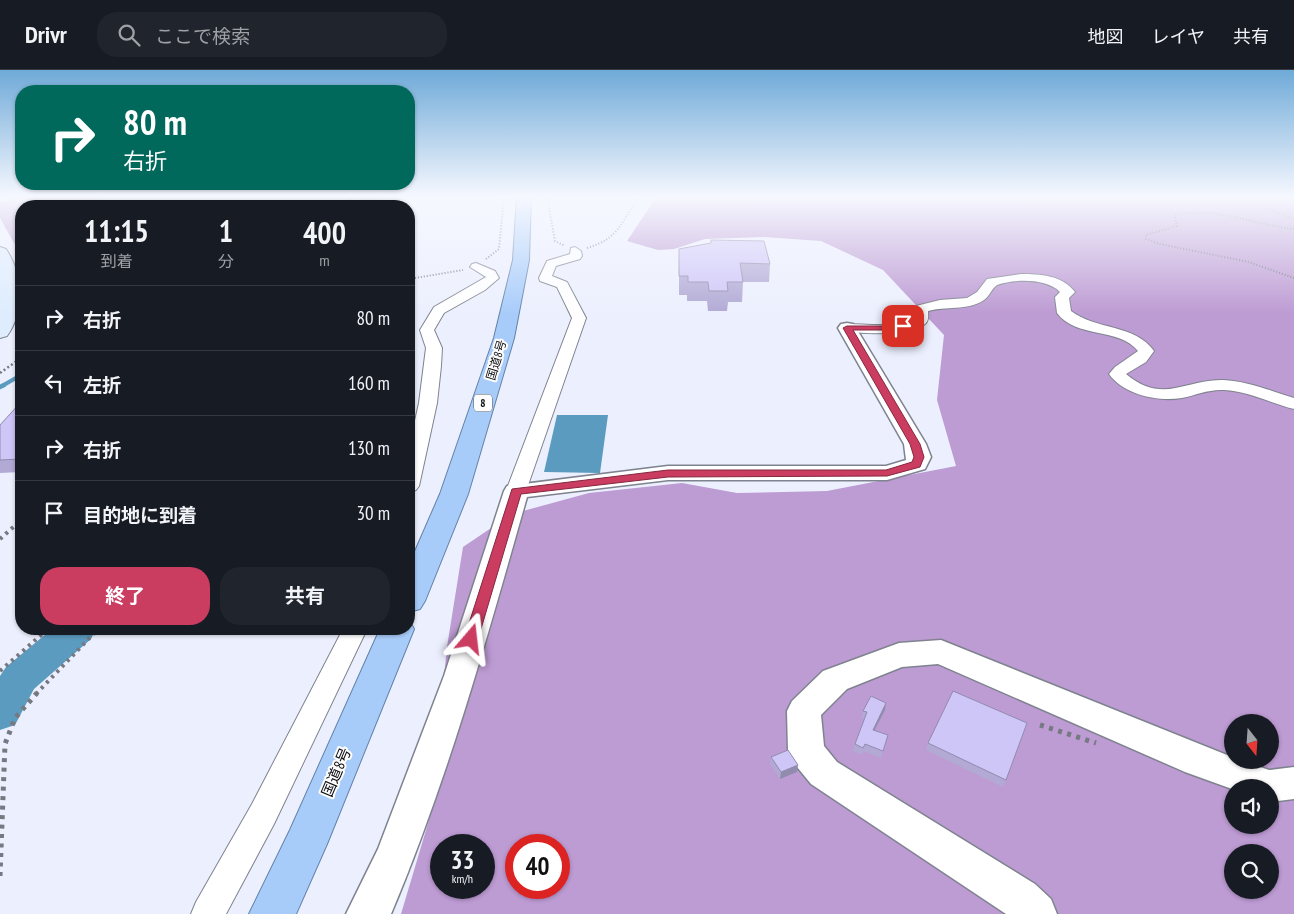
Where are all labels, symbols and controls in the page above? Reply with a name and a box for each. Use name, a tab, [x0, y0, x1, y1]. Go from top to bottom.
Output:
search box	[97, 12, 447, 57]
text: Drivr	[25, 19, 67, 50]
icon: search	[115, 21, 143, 49]
text: ここで検索	[155, 24, 250, 48]
text: 地図	[1088, 25, 1124, 48]
text: レイヤ	[1152, 25, 1205, 48]
text: 共有	[1233, 25, 1269, 48]
text: 80 m	[123, 99, 187, 145]
icon: right	[40, 105, 105, 170]
text: 右折	[123, 147, 167, 175]
text: 11:15	[84, 211, 149, 250]
text: 1	[219, 211, 233, 250]
text: 400	[303, 213, 346, 252]
text: m	[319, 250, 330, 270]
text: 到着	[100, 251, 132, 271]
text: 分	[218, 251, 234, 271]
icon: right	[40, 304, 68, 332]
pin	[882, 305, 924, 347]
text: 80 m	[357, 306, 390, 330]
text: 右折	[83, 308, 121, 332]
icon: arrive	[889, 312, 917, 340]
street label: 国道8号	[483, 338, 509, 382]
icon: left	[40, 369, 68, 397]
text: 160 m	[348, 371, 390, 395]
text: 左折	[83, 373, 121, 397]
road number: 8	[474, 394, 492, 412]
icon: right	[40, 434, 68, 462]
text: 130 m	[348, 436, 390, 460]
text: 右折	[83, 438, 121, 462]
icon: arrive	[40, 499, 68, 527]
text: 30 m	[357, 501, 390, 525]
text: 目的地に到着	[83, 503, 197, 527]
button: 終了	[40, 567, 210, 625]
button: 共有	[220, 567, 390, 625]
position arrow	[444, 612, 496, 664]
north arrow	[1224, 714, 1279, 769]
map controls	[1224, 714, 1279, 899]
street label: 国道8号	[317, 744, 355, 800]
button: sound	[1224, 779, 1279, 834]
speed limit sign: 40	[505, 834, 570, 899]
text: 33	[451, 844, 474, 876]
button: search	[1224, 844, 1279, 899]
text: km/h	[452, 871, 473, 886]

